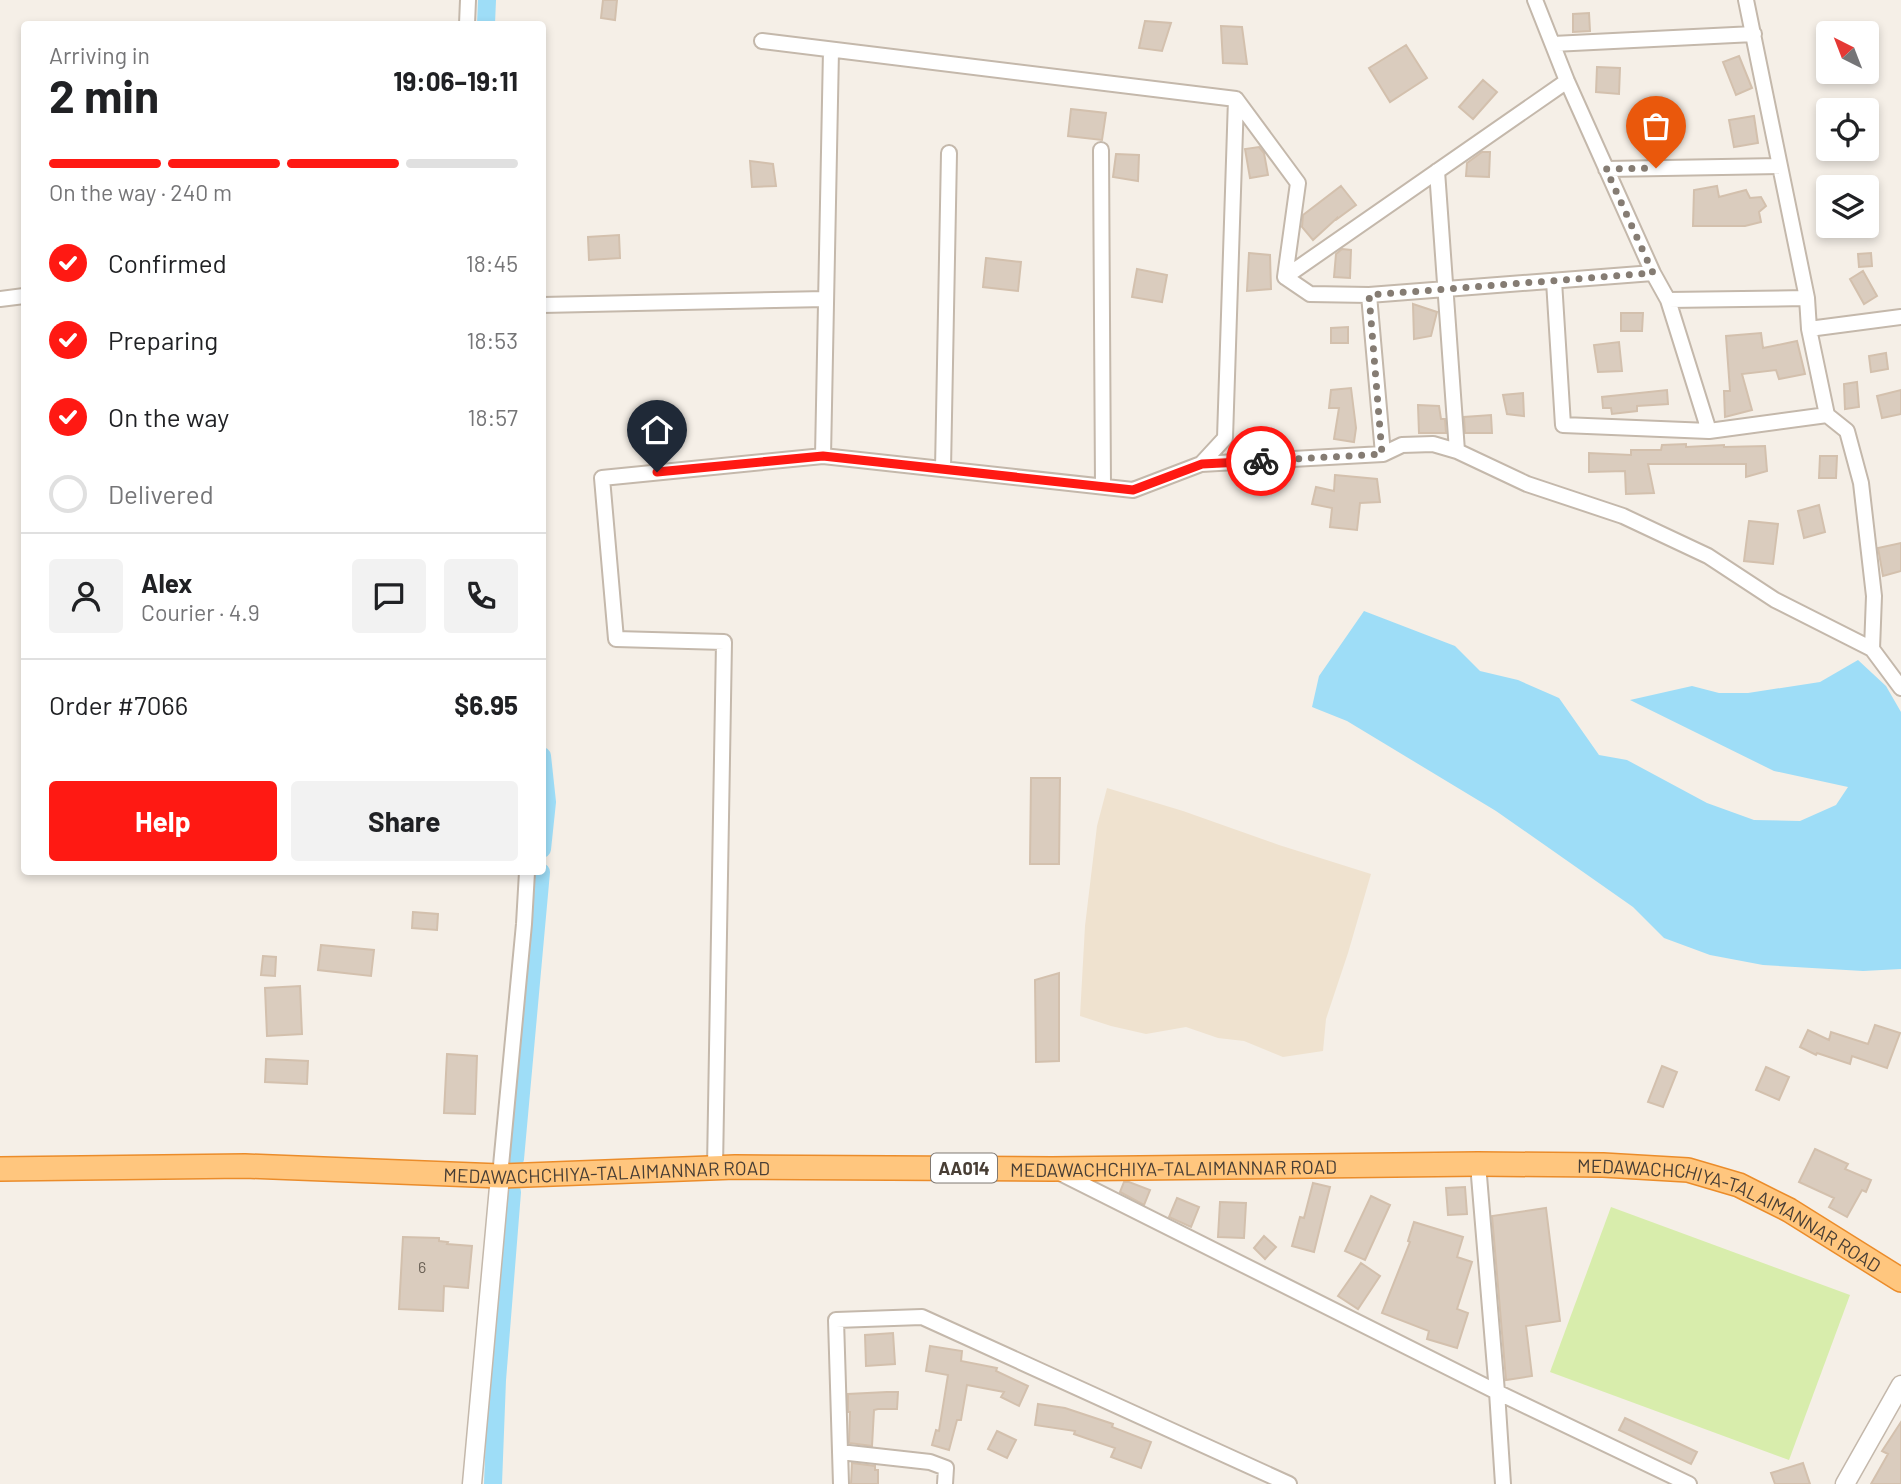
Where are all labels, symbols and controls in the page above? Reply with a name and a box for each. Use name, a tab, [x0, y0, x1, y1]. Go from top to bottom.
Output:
north arrow	[1816, 21, 1880, 84]
map controls	[1816, 21, 1879, 238]
text: Arriving in	[49, 41, 150, 69]
text: 19:06–19:11	[393, 65, 518, 96]
text: 2 min	[49, 67, 159, 122]
pin	[1626, 96, 1686, 168]
button: locate	[1816, 98, 1879, 161]
icon: bag	[1637, 107, 1675, 145]
button: layers	[1816, 175, 1879, 238]
text: On the way · 240 m	[49, 178, 232, 206]
icon: check	[49, 244, 87, 282]
text: Confirmed	[108, 247, 227, 278]
text: 18:45	[466, 249, 518, 277]
icon: check	[49, 321, 87, 359]
text: Preparing	[108, 324, 218, 355]
text: 18:53	[467, 326, 518, 354]
icon: check	[49, 398, 87, 436]
pin	[627, 400, 687, 472]
text: On the way	[108, 401, 229, 432]
text: 18:57	[467, 403, 518, 431]
icon: home	[638, 411, 676, 449]
courier	[1226, 426, 1296, 496]
icon: bike	[1242, 442, 1280, 480]
text: Delivered	[108, 478, 214, 509]
button: person	[49, 559, 123, 633]
button: chat	[352, 559, 426, 633]
button: phone	[444, 559, 518, 633]
text: Alex	[141, 567, 192, 598]
text: Courier · 4.9	[141, 598, 260, 626]
text: Order #7066	[49, 689, 188, 720]
text: $6.95	[454, 689, 518, 720]
button: Help	[49, 781, 277, 861]
button: Share	[291, 781, 518, 861]
street label: MEDAWACHCHIYA-TALAIMANNAR ROAD	[1577, 1153, 1886, 1276]
road number: AA014	[931, 1154, 997, 1182]
street label: MEDAWACHCHIYA-TALAIMANNAR ROAD	[1010, 1154, 1337, 1181]
street label: MEDAWACHCHIYA-TALAIMANNAR ROAD	[443, 1155, 770, 1188]
house number: 6	[418, 1257, 426, 1276]

